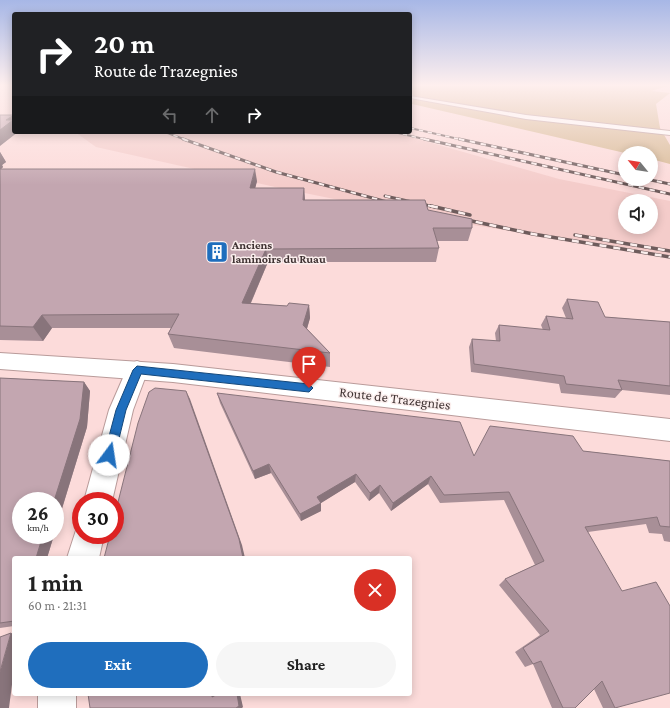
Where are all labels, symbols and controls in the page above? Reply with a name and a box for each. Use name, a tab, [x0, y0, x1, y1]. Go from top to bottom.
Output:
icon: right	[28, 28, 80, 80]
text: 20 m	[94, 28, 154, 59]
text: Route de Trazegnies	[94, 61, 238, 81]
icon: left	[159, 104, 181, 126]
icon: ahead	[201, 104, 223, 126]
icon: right	[243, 104, 265, 126]
north arrow	[618, 146, 658, 186]
map controls	[618, 146, 658, 234]
button: sound	[618, 194, 658, 234]
place label: Anciens laminoirs du Ruau	[231, 238, 326, 266]
building icon: Anciens laminoirs du Ruau	[204, 239, 230, 265]
pin	[292, 347, 326, 388]
icon: arrive	[298, 353, 320, 375]
street label: Route de Trazegnies	[338, 383, 452, 413]
position arrow	[88, 434, 130, 476]
speed limit sign: 30	[72, 492, 124, 544]
text: 26	[27, 502, 49, 524]
text: km/h	[27, 522, 49, 533]
text: 1 min	[28, 569, 83, 596]
button: close	[354, 569, 396, 611]
text: 60 m · 21:31	[28, 598, 87, 613]
button: Exit	[28, 642, 208, 688]
button: Share	[216, 642, 396, 688]

